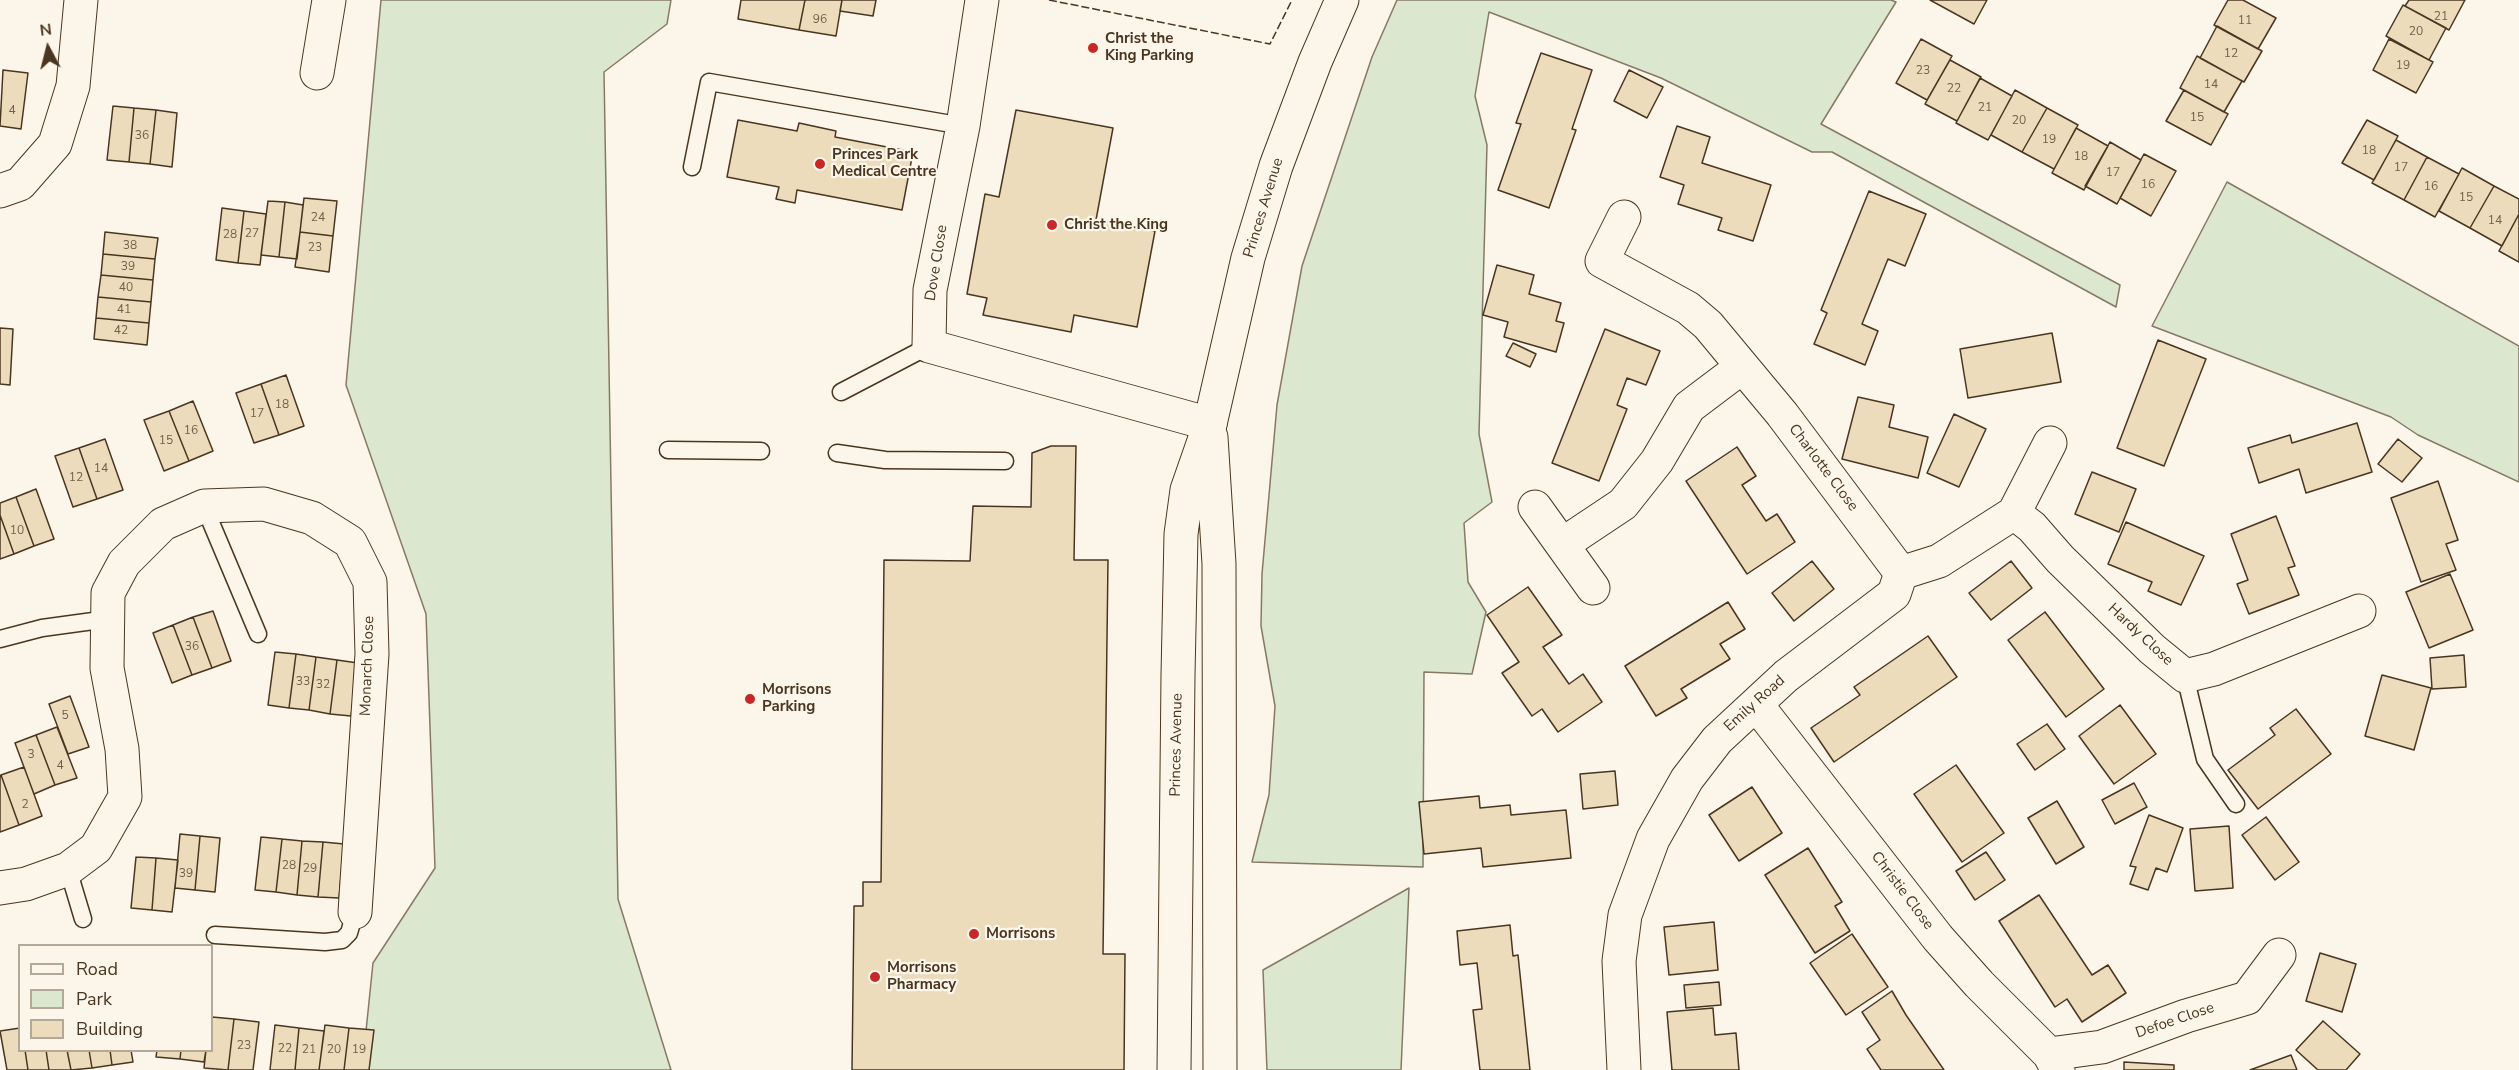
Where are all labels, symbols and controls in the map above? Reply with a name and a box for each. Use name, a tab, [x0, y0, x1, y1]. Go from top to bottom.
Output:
house number: 21	[2434, 10, 2448, 24]
house number: 96	[813, 13, 827, 27]
house number: 11	[2238, 14, 2252, 28]
north arrow	[18, 18, 78, 78]
text: N	[39, 18, 53, 42]
house number: 20	[2409, 25, 2423, 39]
place label: Christ the King Parking	[1105, 30, 1194, 65]
marker: Christ the King Parking	[1086, 41, 1100, 55]
house number: 12	[2224, 47, 2238, 61]
house number: 19	[2396, 59, 2410, 73]
house number: 23	[1916, 64, 1930, 78]
house number: 14	[2204, 78, 2218, 92]
house number: 22	[1947, 82, 1961, 96]
house number: 21	[1978, 101, 1992, 115]
house number: 4	[8, 104, 16, 118]
house number: 15	[2190, 111, 2204, 125]
house number: 20	[2012, 114, 2026, 128]
house number: 36	[135, 129, 149, 143]
house number: 19	[2042, 133, 2056, 147]
house number: 18	[2362, 144, 2376, 158]
place label: Princes Park Medical Centre	[832, 146, 936, 181]
house number: 18	[2074, 150, 2088, 164]
street label: Princes Avenue	[1240, 156, 1288, 260]
marker: Princes Park Medical Centre	[813, 157, 827, 171]
house number: 17	[2394, 161, 2408, 175]
house number: 17	[2106, 166, 2120, 180]
house number: 16	[2141, 178, 2155, 192]
house number: 16	[2424, 180, 2438, 194]
house number: 15	[2459, 191, 2473, 205]
house number: 24	[311, 211, 325, 225]
house number: 14	[2488, 214, 2502, 228]
place label: Christ the King	[1064, 216, 1168, 234]
marker: Christ the King	[1045, 218, 1059, 232]
street label: Dove Close	[922, 224, 952, 302]
house number: 27	[245, 227, 259, 241]
house number: 28	[223, 228, 237, 242]
house number: 38	[123, 239, 137, 253]
house number: 23	[308, 241, 322, 255]
house number: 39	[121, 260, 135, 274]
house number: 40	[119, 281, 133, 295]
house number: 41	[117, 303, 131, 317]
house number: 42	[114, 324, 128, 338]
house number: 18	[275, 398, 289, 412]
house number: 17	[250, 407, 264, 421]
street label: Charlotte Close	[1784, 421, 1862, 515]
house number: 16	[184, 424, 198, 438]
house number: 15	[159, 434, 173, 448]
house number: 14	[94, 462, 108, 476]
house number: 12	[69, 471, 83, 485]
house number: 10	[10, 524, 24, 538]
street label: Hardy Close	[2104, 600, 2176, 670]
street label: Monarch Close	[357, 616, 379, 716]
house number: 36	[185, 640, 199, 654]
street label: Emily Road	[1721, 672, 1789, 736]
house number: 33	[296, 675, 310, 689]
house number: 32	[316, 678, 330, 692]
place label: Morrisons Parking	[762, 681, 831, 716]
marker: Morrisons Parking	[743, 692, 757, 706]
street label: Princes Avenue	[1167, 693, 1187, 797]
house number: 5	[61, 709, 69, 723]
house number: 3	[27, 748, 35, 762]
house number: 4	[56, 759, 64, 773]
house number: 2	[21, 798, 29, 812]
street label: Christie Close	[1867, 848, 1937, 934]
house number: 28	[282, 859, 296, 873]
house number: 29	[303, 862, 317, 876]
house number: 39	[179, 867, 193, 881]
place label: Morrisons	[986, 925, 1055, 943]
marker: Morrisons	[967, 927, 981, 941]
legend	[18, 944, 213, 1052]
text: Road	[76, 957, 118, 981]
place label: Morrisons Pharmacy	[887, 959, 956, 994]
marker: Morrisons Pharmacy	[868, 970, 882, 984]
text: Park	[76, 987, 112, 1011]
street label: Defoe Close	[2133, 999, 2217, 1043]
text: Building	[76, 1017, 143, 1041]
house number: 23	[237, 1039, 251, 1053]
house number: 22	[278, 1042, 292, 1056]
house number: 21	[302, 1043, 316, 1057]
house number: 20	[327, 1043, 341, 1057]
house number: 19	[352, 1043, 366, 1057]

